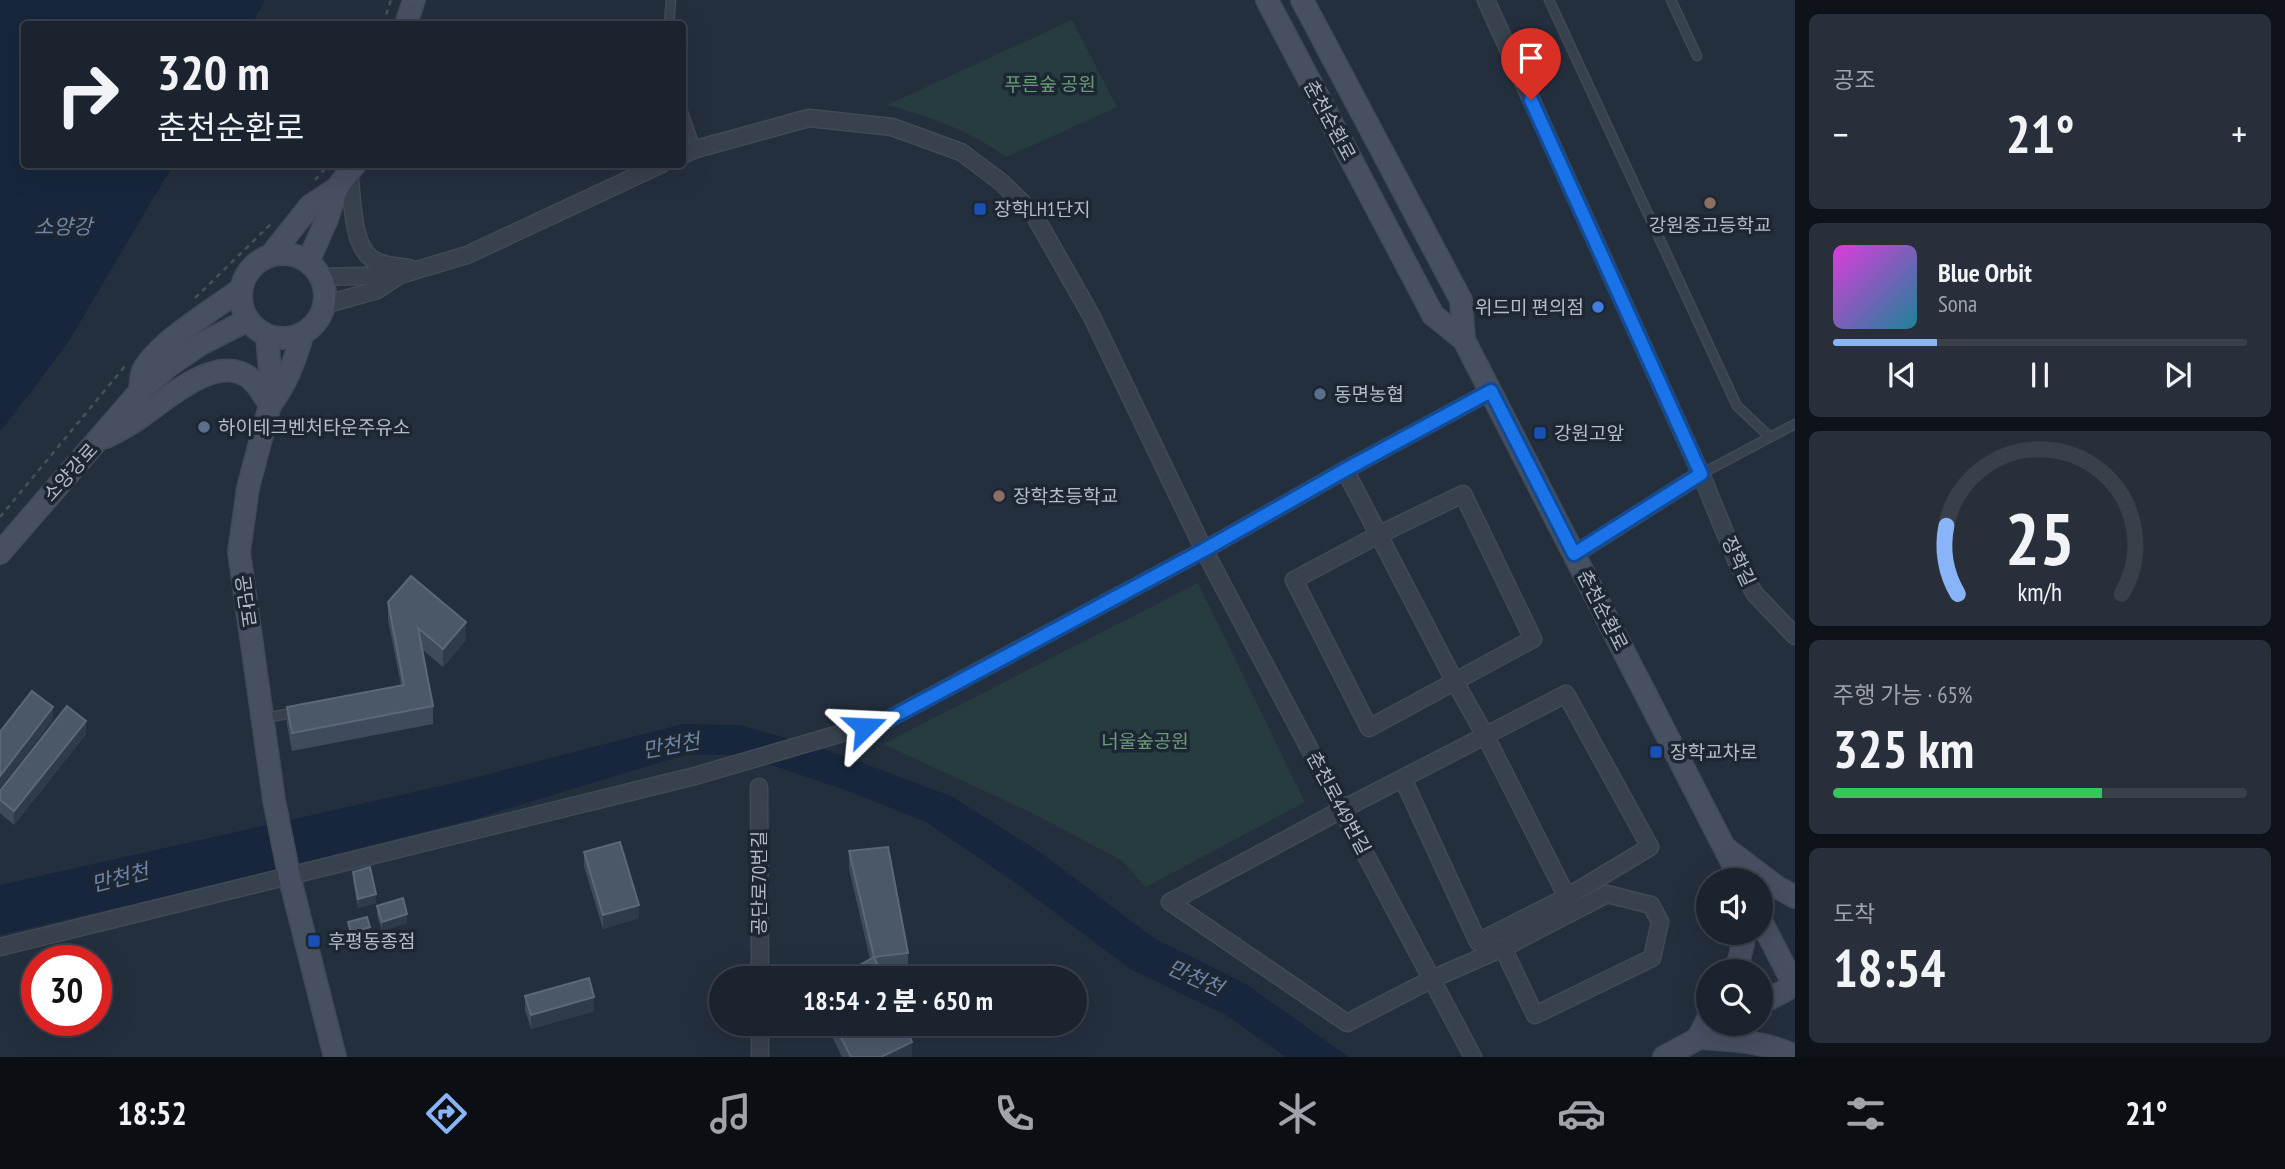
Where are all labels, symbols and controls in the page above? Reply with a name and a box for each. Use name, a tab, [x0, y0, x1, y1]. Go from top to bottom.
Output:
pin	[1501, 28, 1561, 100]
icon: arrive	[1512, 39, 1550, 77]
text: 320 m	[157, 40, 270, 104]
icon: right	[42, 49, 133, 140]
text: 공조	[1833, 65, 1875, 94]
park label: 푸른숲 공원	[1004, 72, 1096, 96]
street label: 춘천순환로	[1299, 76, 1361, 164]
text: 21°	[2006, 100, 2074, 167]
text: 춘천순환로	[157, 106, 304, 148]
text: −	[1833, 109, 1849, 158]
text: +	[2231, 109, 2247, 158]
marker: 강원중고등학교	[1702, 195, 1718, 211]
place label: 장학LH1단지	[994, 197, 1091, 221]
marker: 장학LH1단지	[972, 201, 988, 217]
water label: 소양강	[34, 213, 95, 240]
place label: 강원중고등학교	[1649, 213, 1771, 237]
text: Blue Orbit	[1938, 256, 2032, 289]
text: Sona	[1938, 289, 1977, 318]
place label: 위드미 편의점	[1475, 295, 1584, 319]
marker: 위드미 편의점	[1590, 299, 1606, 315]
icon: previous	[1883, 356, 1921, 394]
icon: pause	[2021, 356, 2059, 394]
icon: next	[2159, 356, 2197, 394]
place label: 동면농협	[1334, 382, 1404, 406]
marker: 동면농협	[1312, 386, 1328, 402]
place label: 하이테크벤처타운주유소	[218, 415, 410, 439]
marker: 하이테크벤처타운주유소	[196, 419, 212, 435]
place label: 강원고앞	[1554, 421, 1624, 445]
marker: 강원고앞	[1532, 425, 1548, 441]
street label: 소양강로	[38, 438, 102, 506]
place label: 장학초등학교	[1013, 484, 1118, 508]
marker: 장학초등학교	[991, 488, 1007, 504]
text: 25	[2005, 491, 2075, 585]
street label: 장학길	[1717, 532, 1761, 590]
street label: 춘천순환로	[1572, 566, 1634, 654]
street label: 공단로	[230, 573, 262, 629]
text: km/h	[2018, 576, 2062, 608]
text: 주행 가능 · 65%	[1833, 680, 1973, 709]
position arrow	[828, 690, 902, 764]
text: 325 km	[1833, 715, 1974, 782]
water label: 만천천	[640, 727, 704, 764]
park label: 너울숲공원	[1101, 729, 1189, 753]
place label: 장학교차로	[1670, 740, 1757, 764]
marker: 장학교차로	[1648, 744, 1664, 760]
street label: 춘천로449번길	[1302, 747, 1376, 859]
street label: 공단로70번길	[747, 831, 771, 935]
water label: 만천천	[88, 857, 154, 898]
map controls	[1696, 868, 1773, 1036]
button: sound	[1696, 868, 1773, 945]
text: 도착	[1833, 899, 1875, 928]
place label: 후평동종점	[328, 929, 415, 953]
marker: 후평동종점	[306, 933, 322, 949]
text: 18:54	[1833, 934, 1945, 1001]
speed limit sign: 30	[21, 945, 112, 1036]
water label: 만천천	[1163, 953, 1230, 1003]
button: search	[1696, 959, 1773, 1036]
text: 18:54 · 2 분 · 650 m	[803, 984, 993, 1017]
icon: directions	[422, 1089, 471, 1138]
icon: music	[706, 1089, 755, 1138]
icon: phone	[990, 1089, 1039, 1138]
icon: climate	[1273, 1089, 1322, 1138]
icon: car	[1557, 1089, 1606, 1138]
icon: filters	[1841, 1089, 1890, 1138]
text: 18:52	[117, 1092, 187, 1134]
text: 21°	[2125, 1092, 2168, 1134]

